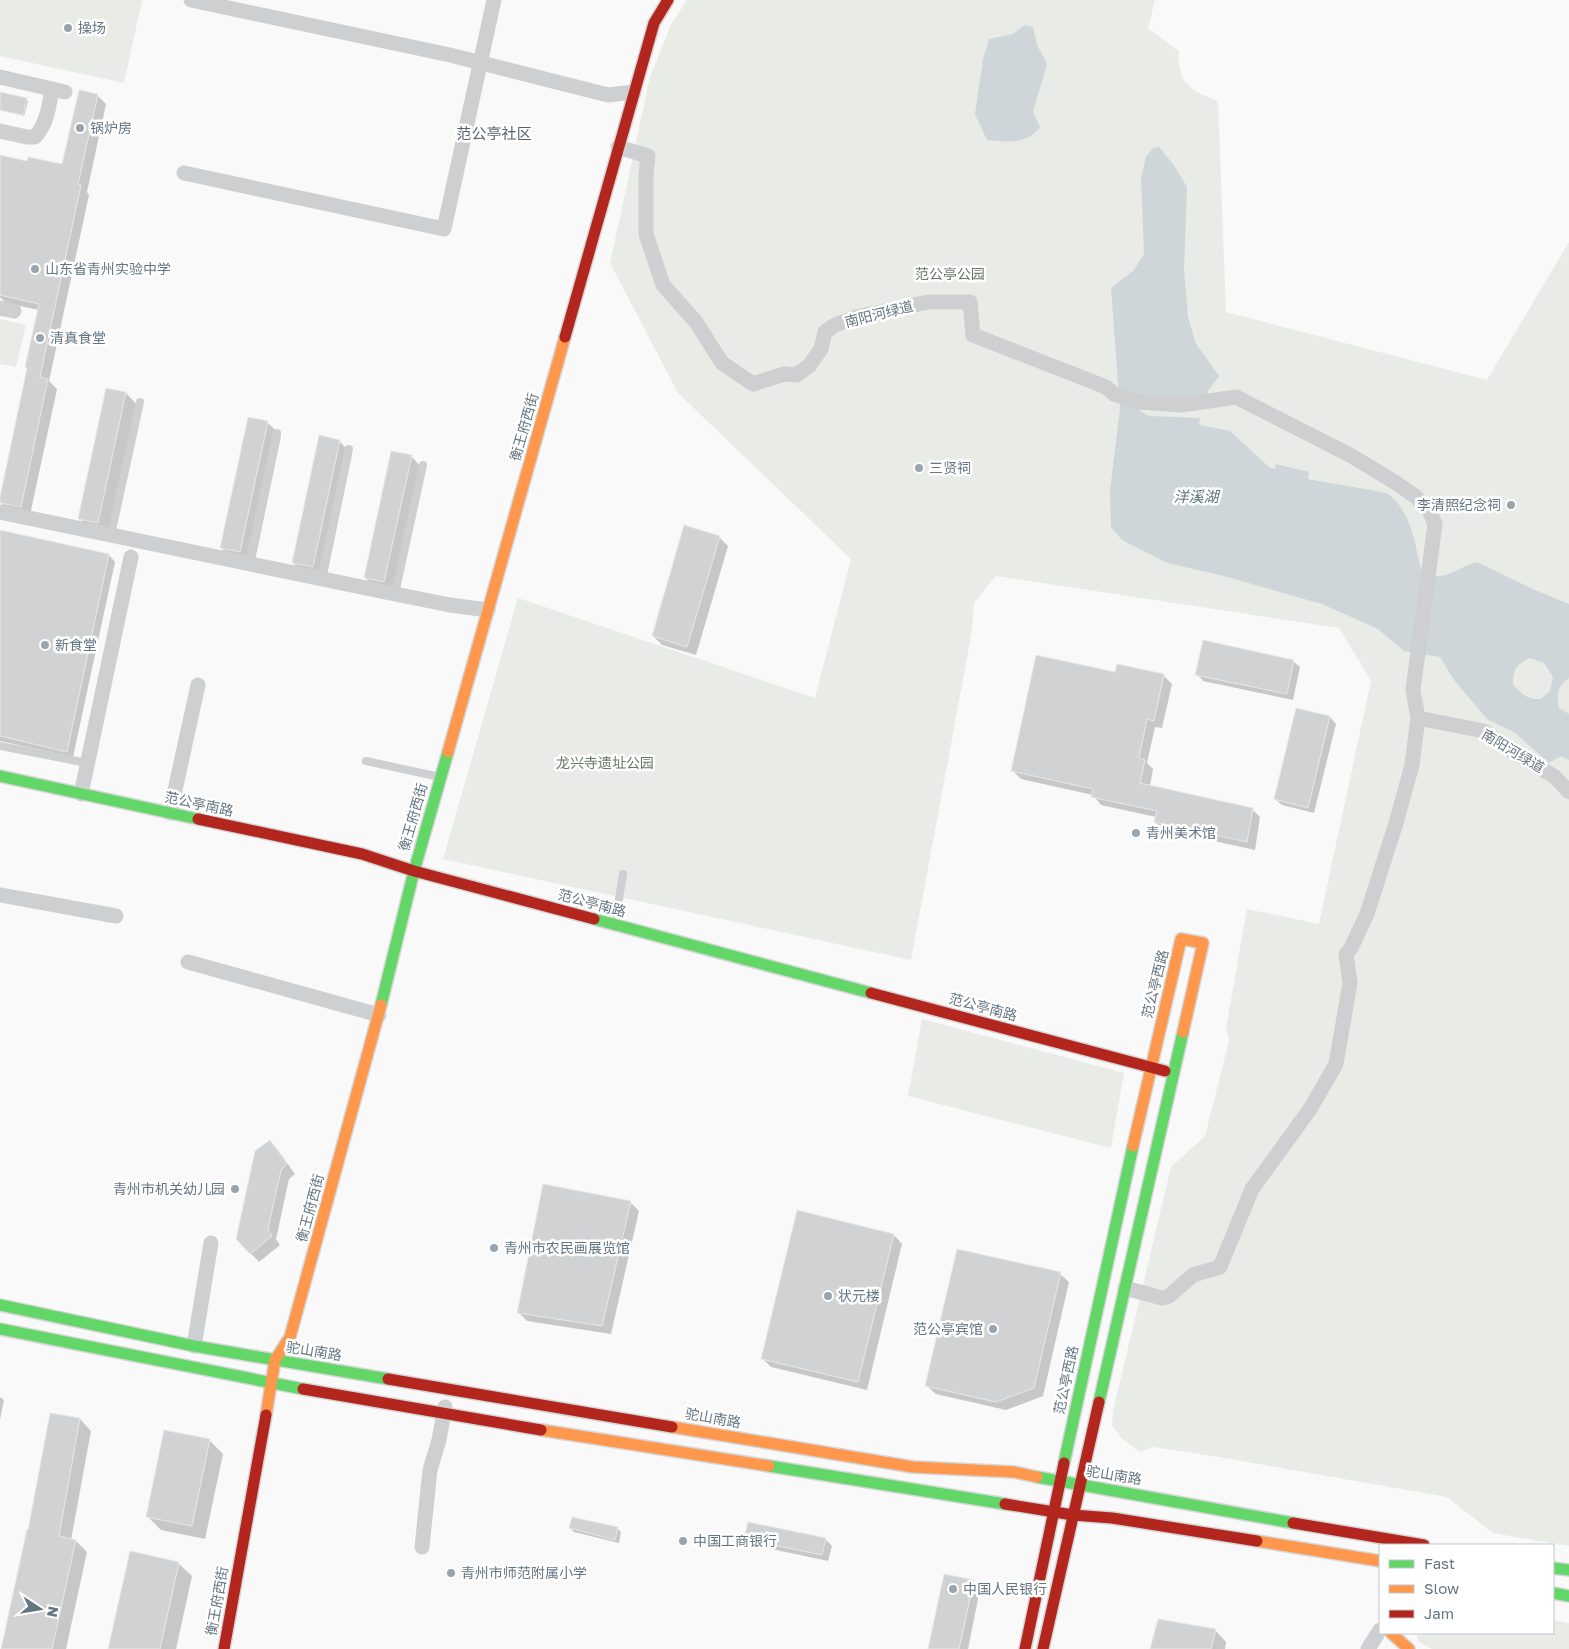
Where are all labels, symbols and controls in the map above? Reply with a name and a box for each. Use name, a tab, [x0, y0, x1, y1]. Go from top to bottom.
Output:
place label: 操场	[78, 19, 106, 36]
marker: 操场	[62, 22, 74, 34]
place label: 锅炉房	[90, 119, 132, 136]
marker: 锅炉房	[74, 122, 86, 134]
district label: 范公亭社区	[456, 124, 532, 142]
place label: 山东省青州实验中学	[45, 260, 171, 277]
marker: 山东省青州实验中学	[29, 263, 41, 275]
park label: 范公亭公园	[915, 265, 985, 282]
street label: 南阳河绿道	[843, 297, 915, 330]
place label: 清真食堂	[50, 329, 106, 346]
marker: 清真食堂	[34, 332, 46, 344]
street label: 衡王府西街	[506, 391, 541, 463]
place label: 三贤祠	[929, 459, 971, 476]
marker: 三贤祠	[913, 462, 925, 474]
water label: 洋溪湖	[1173, 487, 1220, 505]
place label: 李清照纪念祠	[1417, 496, 1501, 513]
marker: 李清照纪念祠	[1505, 499, 1517, 511]
place label: 新食堂	[55, 636, 97, 653]
marker: 新食堂	[39, 639, 51, 651]
street label: 南阳河绿道	[1479, 725, 1548, 776]
park label: 龙兴寺遗址公园	[556, 754, 654, 771]
street label: 衡王府西街	[395, 781, 430, 853]
street label: 范公亭南路	[163, 788, 235, 819]
place label: 青州美术馆	[1146, 824, 1216, 841]
marker: 青州美术馆	[1130, 827, 1142, 839]
street label: 范公亭南路	[556, 885, 628, 920]
street label: 范公亭西路	[1138, 948, 1171, 1020]
street label: 范公亭南路	[947, 989, 1019, 1024]
street label: 衡王府西街	[292, 1172, 327, 1244]
place label: 青州市机关幼儿园	[113, 1180, 225, 1197]
marker: 青州市机关幼儿园	[229, 1183, 241, 1195]
place label: 青州市农民画展览馆	[504, 1239, 630, 1256]
marker: 青州市农民画展览馆	[488, 1242, 500, 1254]
place label: 状元楼	[838, 1287, 880, 1304]
marker: 状元楼	[822, 1290, 834, 1302]
place label: 范公亭宾馆	[913, 1320, 983, 1337]
marker: 范公亭宾馆	[987, 1323, 999, 1335]
street label: 驼山南路	[285, 1338, 343, 1363]
street label: 范公亭西路	[1050, 1344, 1081, 1416]
street label: 驼山南路	[684, 1404, 742, 1431]
street label: 驼山南路	[1085, 1462, 1143, 1487]
place label: 中国工商银行	[693, 1532, 777, 1549]
marker: 中国工商银行	[677, 1535, 689, 1547]
legend	[1379, 1544, 1554, 1634]
text: Fast	[1424, 1554, 1455, 1572]
place label: 青州市师范附属小学	[461, 1564, 587, 1581]
street label: 衡王府西街	[202, 1565, 231, 1637]
marker: 青州市师范附属小学	[445, 1567, 457, 1579]
text: Slow	[1424, 1579, 1459, 1597]
place label: 中国人民银行	[963, 1580, 1047, 1597]
marker: 中国人民银行	[947, 1583, 959, 1595]
north arrow	[15, 1584, 65, 1634]
text: Jam	[1424, 1604, 1454, 1622]
text: N	[44, 1605, 63, 1619]

